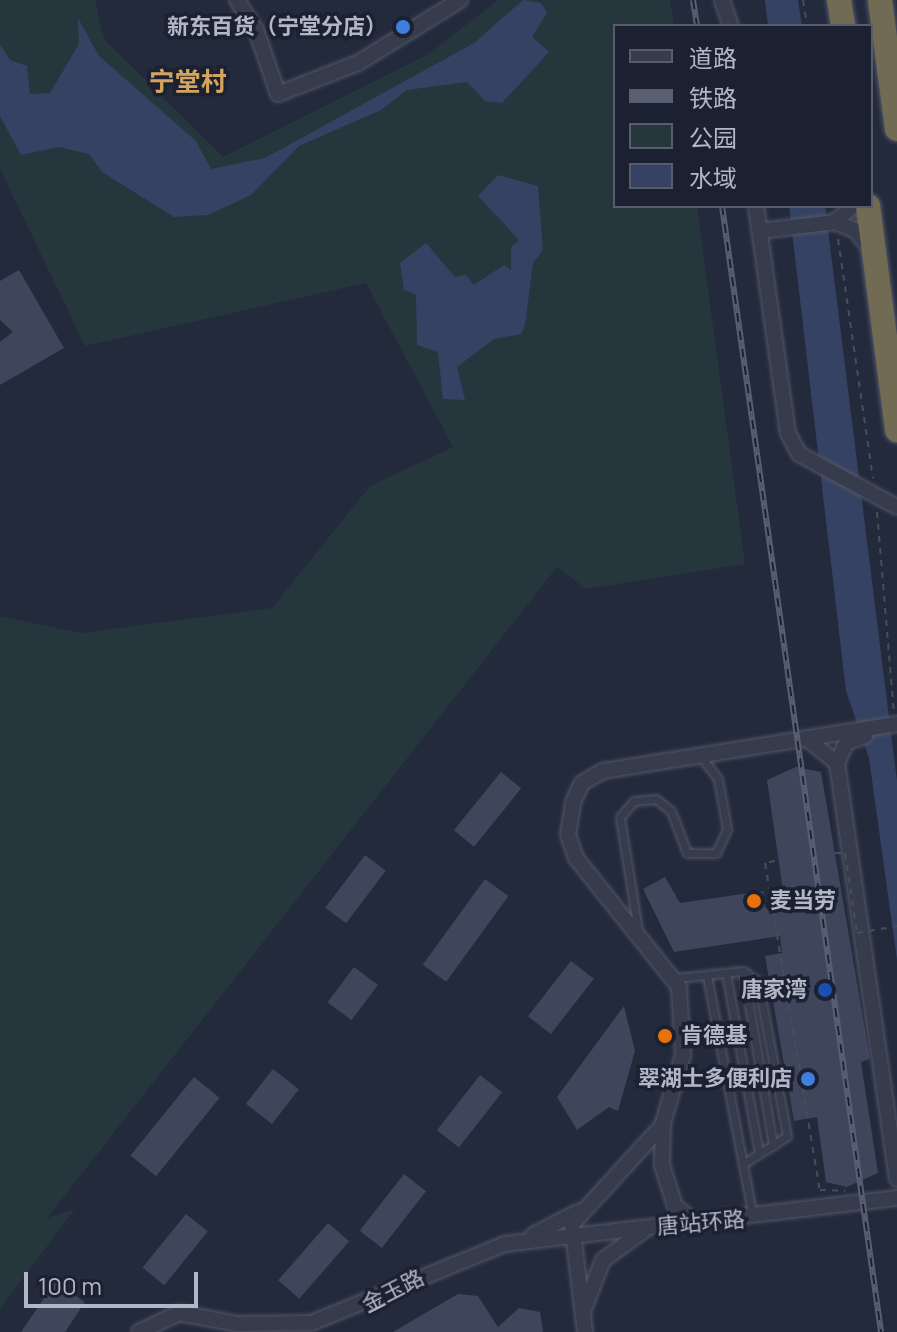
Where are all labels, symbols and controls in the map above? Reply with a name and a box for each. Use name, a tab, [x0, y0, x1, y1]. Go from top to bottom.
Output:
place label: 新东百货（宁堂分店）	[167, 14, 387, 40]
marker: 新东百货（宁堂分店）	[394, 18, 412, 36]
legend	[613, 24, 873, 208]
text: 道路	[689, 41, 737, 74]
district label: 宁堂村	[149, 66, 227, 98]
text: 铁路	[689, 81, 737, 114]
text: 公园	[689, 121, 737, 154]
text: 水域	[689, 161, 737, 194]
place label: 麦当劳	[770, 888, 836, 914]
marker: 麦当劳	[745, 892, 763, 910]
place label: 唐家湾	[741, 977, 807, 1003]
marker: 唐家湾	[814, 979, 836, 1001]
place label: 肯德基	[681, 1023, 747, 1049]
marker: 肯德基	[656, 1027, 674, 1045]
place label: 翠湖士多便利店	[638, 1066, 792, 1092]
marker: 翠湖士多便利店	[799, 1070, 817, 1088]
street label: 唐站环路	[656, 1206, 746, 1240]
scale bar	[28, 1256, 202, 1306]
street label: 金玉路	[358, 1264, 428, 1318]
text: 100 m	[38, 1269, 102, 1302]

